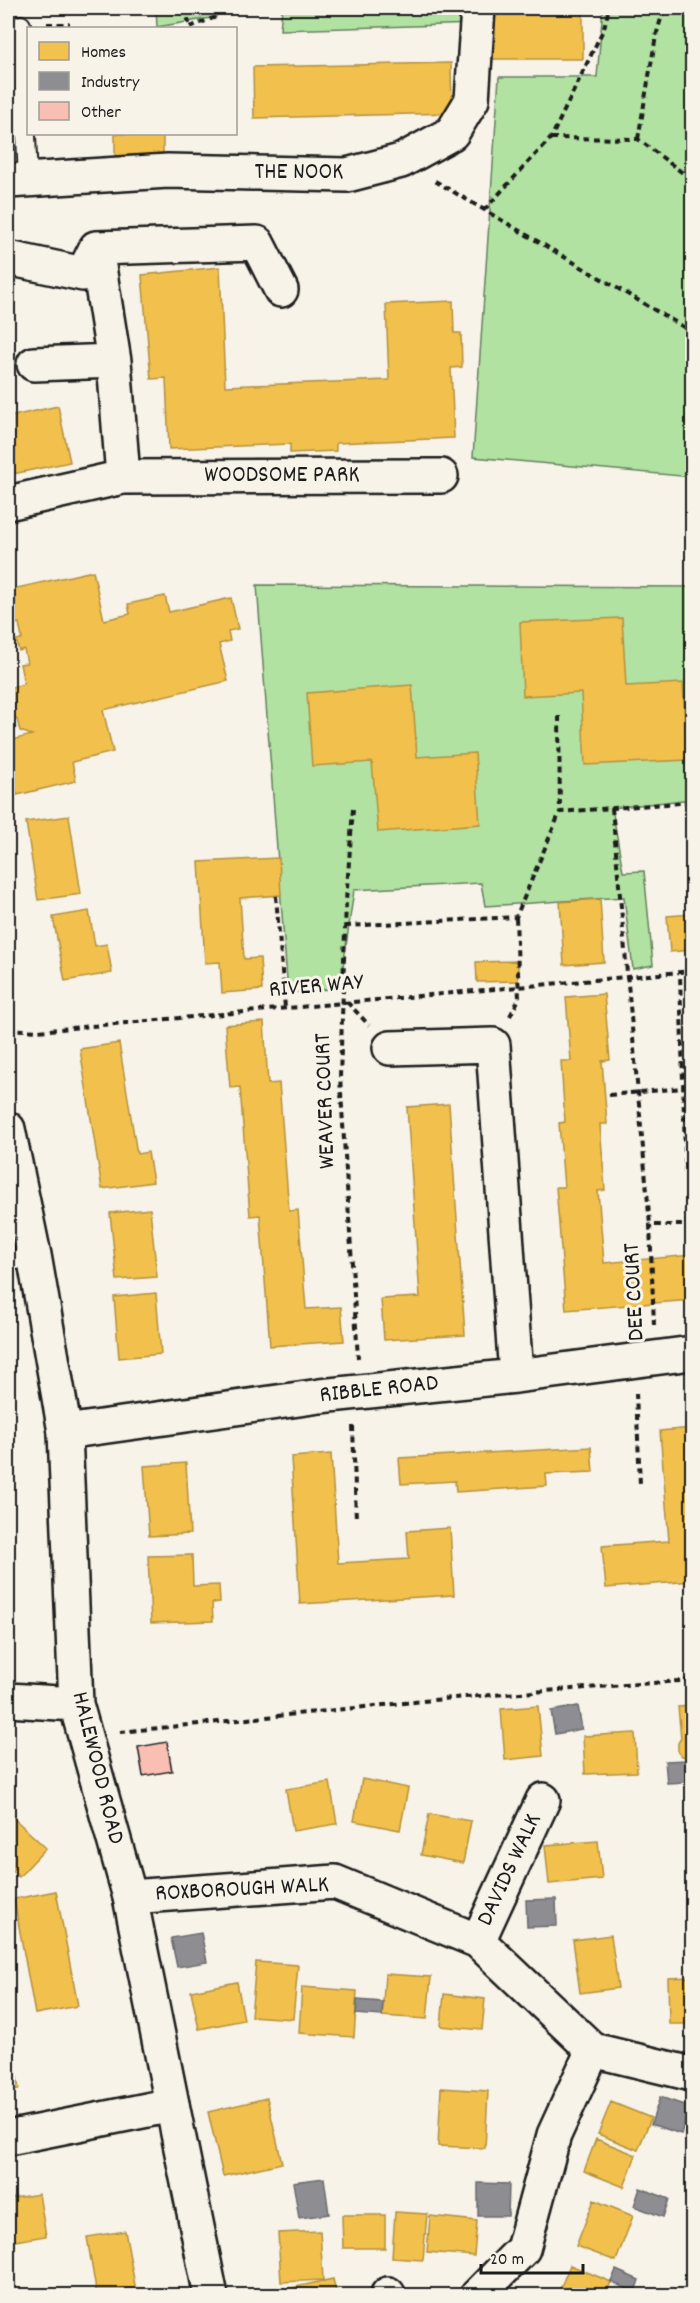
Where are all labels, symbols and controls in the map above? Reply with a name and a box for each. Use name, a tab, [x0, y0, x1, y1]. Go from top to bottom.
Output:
legend	[27, 27, 237, 135]
text: Homes	[81, 41, 126, 66]
text: Industry	[81, 71, 140, 96]
text: Other	[81, 101, 121, 126]
street label: THE NOOK	[255, 156, 343, 190]
street label: WOODSOME PARK	[204, 459, 360, 493]
street label: RIVER WAY	[267, 966, 366, 1008]
street label: WEAVER COURT	[307, 1032, 345, 1169]
street label: DEE COURT	[615, 1242, 655, 1342]
street label: RIBBLE ROAD	[318, 1367, 440, 1413]
street label: HALEWOOD ROAD	[62, 1688, 132, 1848]
street label: DAVIDS WALK	[469, 1808, 551, 1932]
street label: ROXBOROUGH WALK	[154, 1868, 330, 1912]
scale bar	[481, 2237, 583, 2275]
text: 20 m	[490, 2248, 524, 2273]

